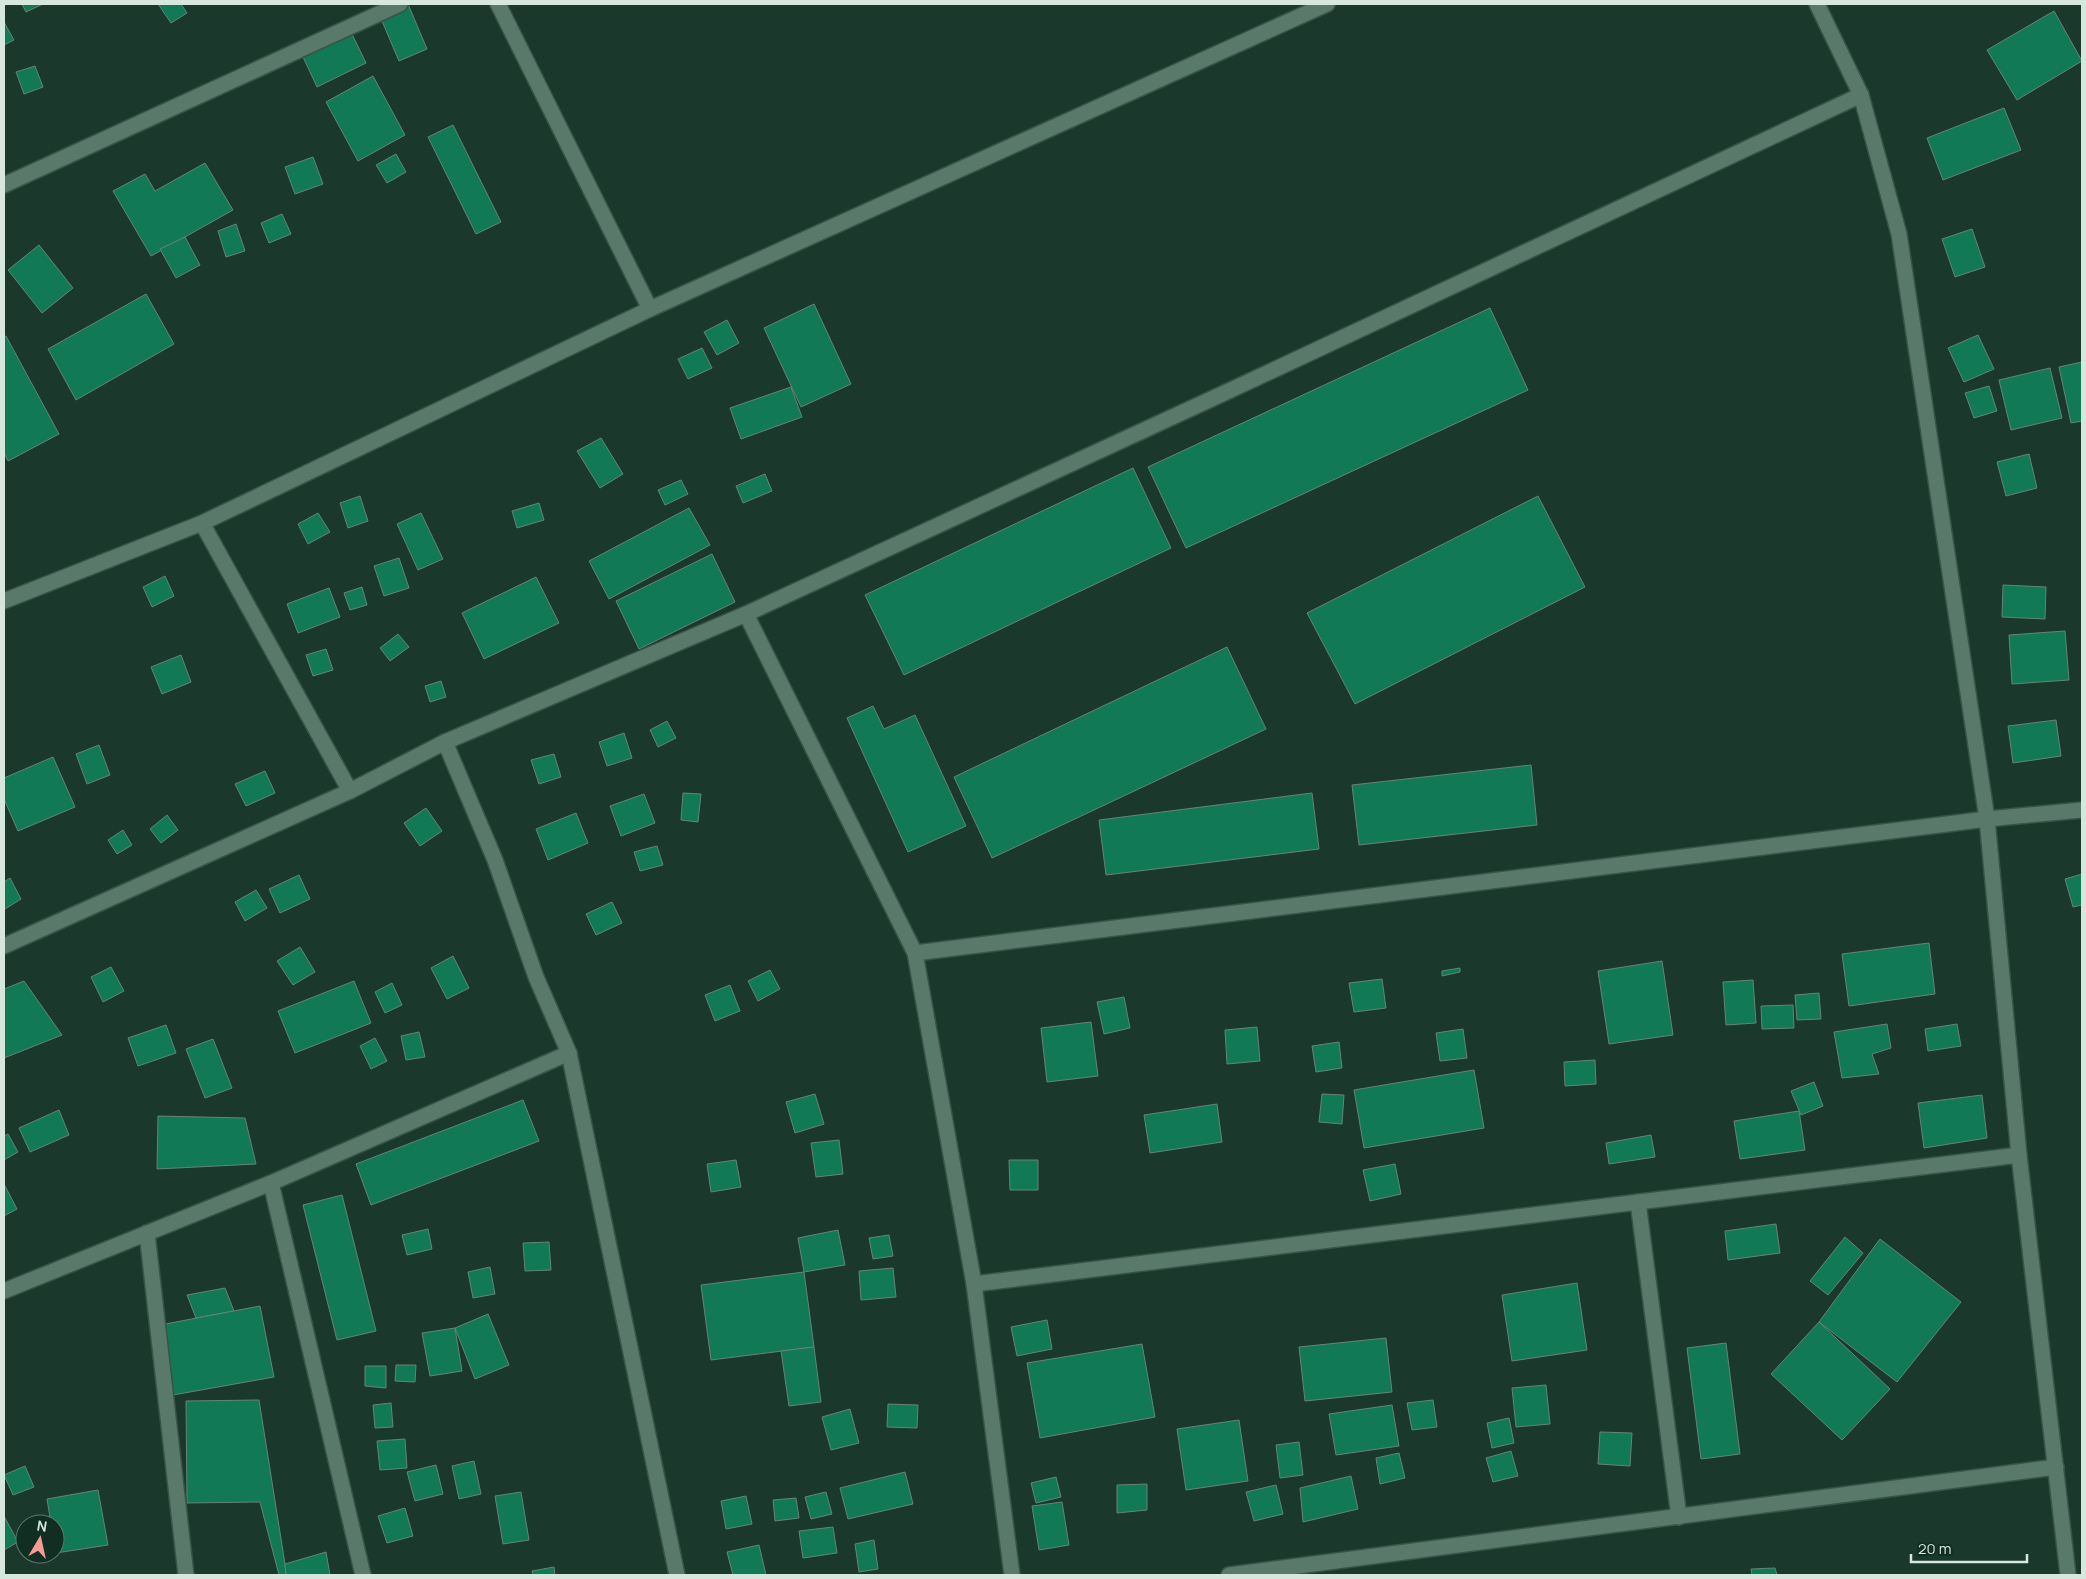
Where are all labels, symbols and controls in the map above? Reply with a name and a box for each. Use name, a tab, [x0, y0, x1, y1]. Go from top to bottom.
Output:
north arrow	[15, 1514, 65, 1564]
text: N	[36, 1515, 49, 1536]
scale bar	[1911, 1532, 2027, 1564]
text: 20 m	[1918, 1538, 1951, 1559]

